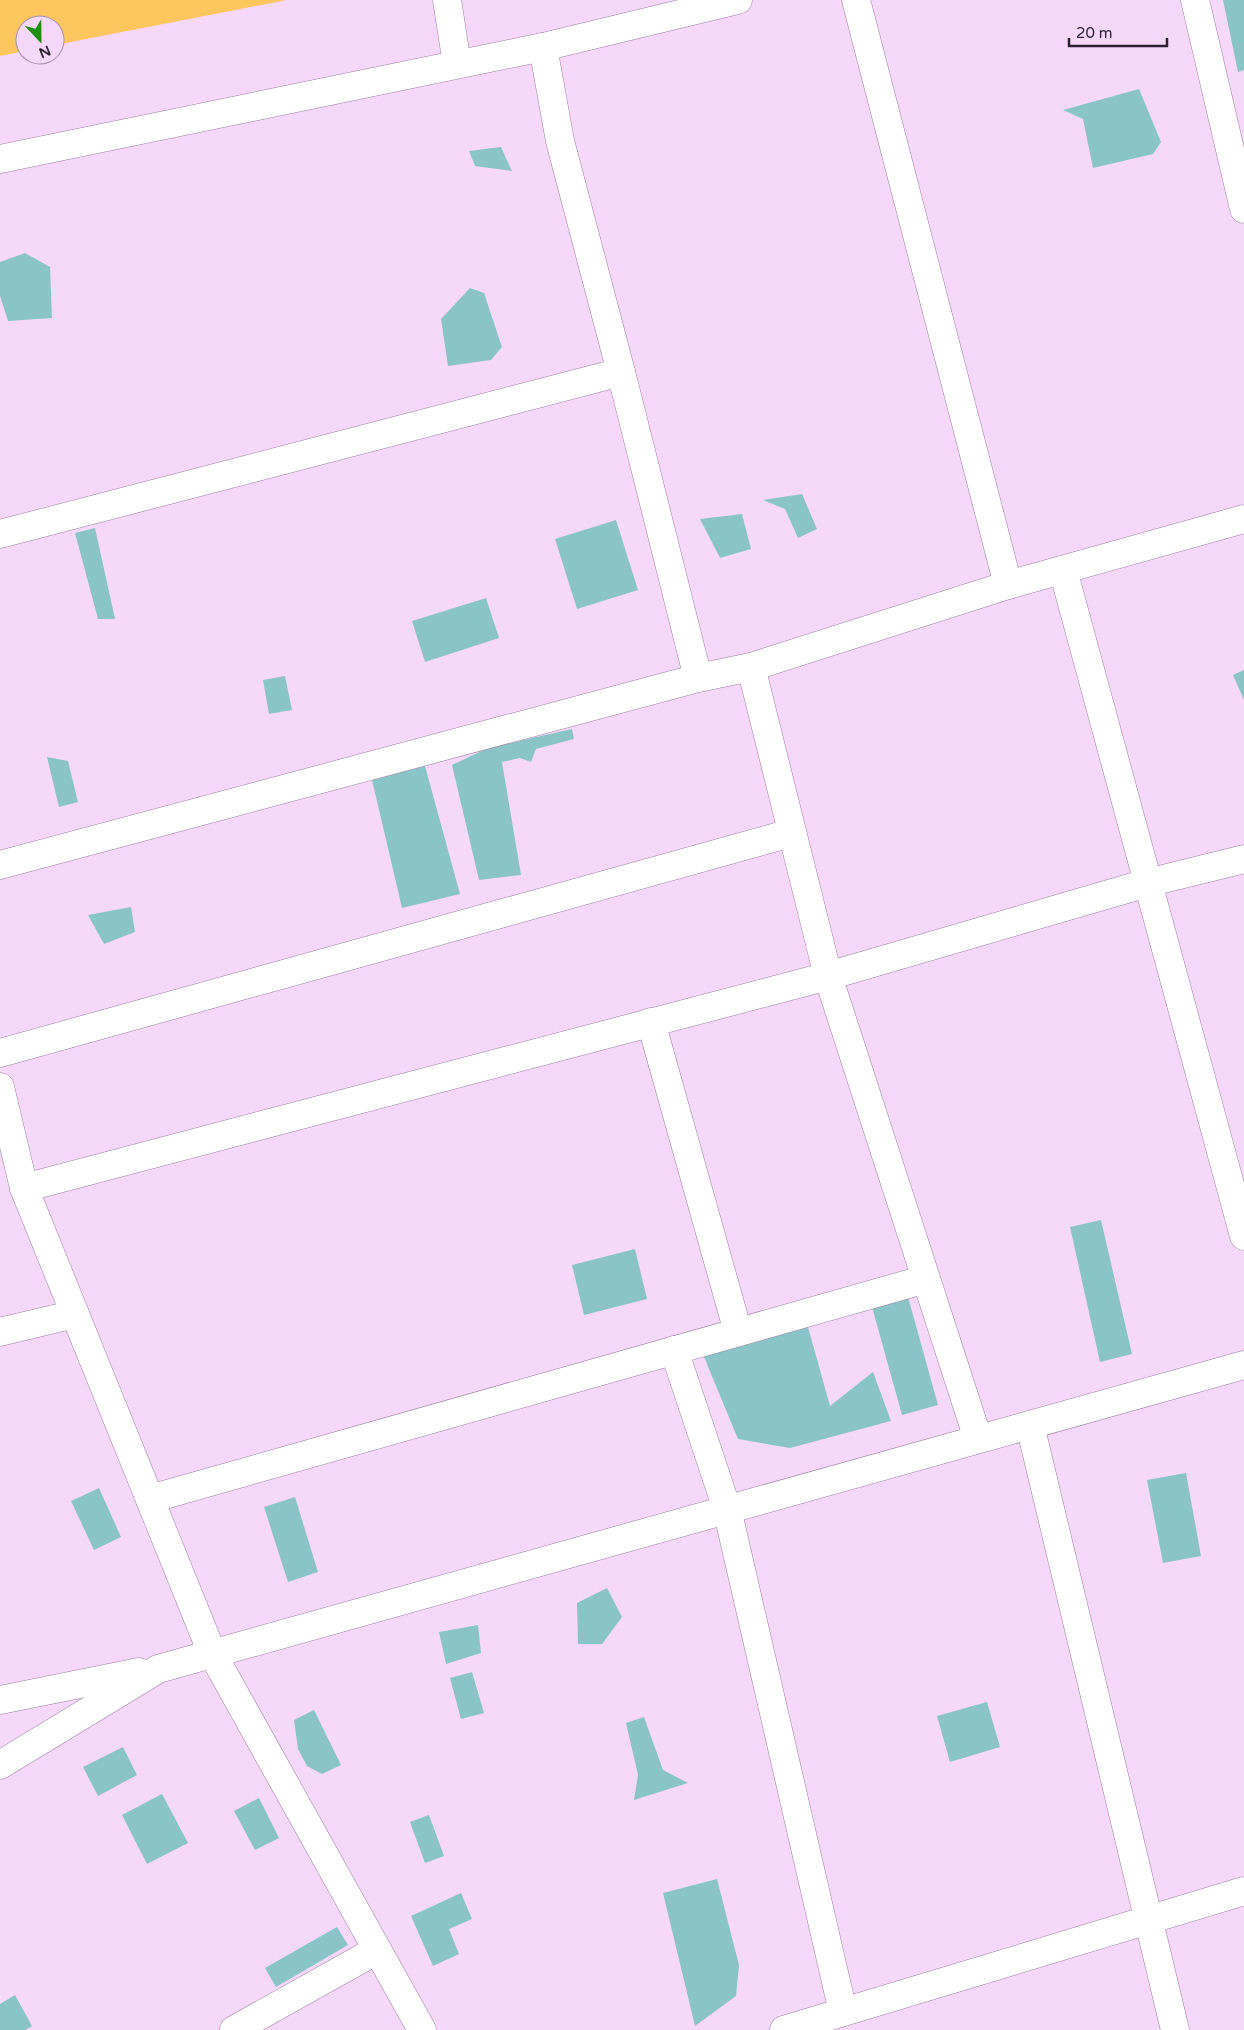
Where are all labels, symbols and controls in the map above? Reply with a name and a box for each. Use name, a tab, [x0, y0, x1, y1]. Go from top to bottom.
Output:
north arrow	[15, 15, 65, 65]
scale bar	[1069, 15, 1166, 47]
text: 20 m	[1076, 24, 1113, 42]
text: N	[36, 42, 53, 62]

